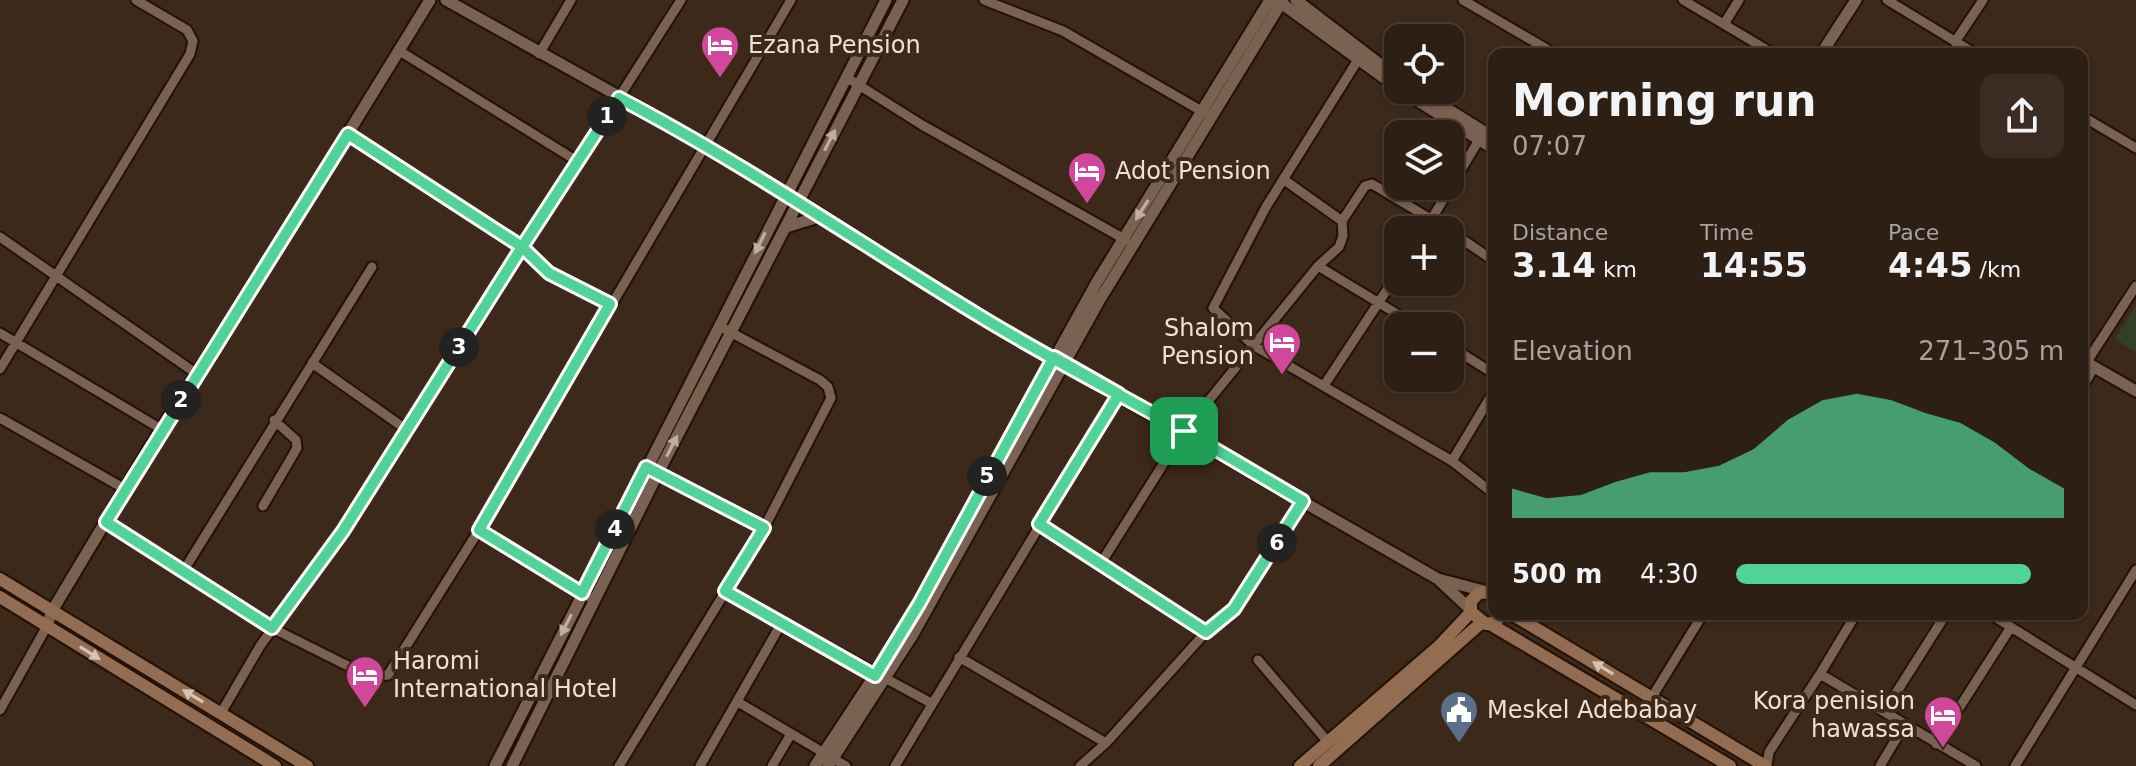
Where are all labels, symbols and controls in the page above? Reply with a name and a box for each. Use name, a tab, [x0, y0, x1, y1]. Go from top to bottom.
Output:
hotel icon: Ezana Pension	[699, 24, 741, 79]
map controls	[1384, 24, 1464, 392]
button: locate	[1384, 24, 1464, 104]
place label: Ezana Pension	[748, 31, 921, 59]
button: share	[1980, 74, 2064, 158]
text: Morning run	[1512, 75, 1817, 126]
pin: 1	[587, 96, 627, 136]
text: 1	[599, 103, 615, 128]
button: layers	[1384, 120, 1464, 200]
one-way arrow	[823, 129, 836, 152]
text: 07:07	[1512, 131, 1587, 161]
hotel icon: Adot Pension	[1066, 150, 1108, 205]
place label: Adot Pension	[1115, 157, 1271, 185]
one-way arrow	[1135, 199, 1149, 221]
button: +	[1384, 216, 1464, 296]
text: Distance	[1512, 220, 1608, 245]
text: Time	[1700, 220, 1754, 245]
text: Pace	[1888, 220, 1939, 245]
one-way arrow	[753, 232, 767, 255]
text: 3.14	[1512, 245, 1596, 285]
text: 14:55	[1700, 245, 1808, 285]
text: 4:45	[1888, 245, 1973, 285]
text: km	[1596, 257, 1637, 282]
text: /km	[1973, 257, 2021, 282]
button: −	[1384, 312, 1464, 392]
place label: Shalom Pension	[1161, 314, 1254, 370]
hotel icon: Shalom Pension	[1261, 321, 1303, 376]
pin: 3	[439, 327, 479, 367]
text: 3	[451, 334, 467, 359]
text: Elevation	[1512, 336, 1633, 366]
text: 271–305 m	[1918, 336, 2064, 366]
pin: 2	[161, 380, 201, 420]
text: 2	[173, 387, 189, 412]
pin	[1150, 397, 1218, 465]
icon: arrive	[1162, 409, 1206, 453]
one-way arrow	[665, 434, 678, 457]
pin: 5	[967, 456, 1007, 496]
text: 5	[979, 463, 995, 488]
pin: 4	[595, 509, 635, 549]
text: 4	[607, 516, 623, 541]
pin: 6	[1257, 523, 1297, 563]
text: 6	[1269, 530, 1285, 555]
text: 500 m	[1512, 559, 1602, 589]
text: 4:30	[1640, 559, 1698, 589]
one-way arrow	[560, 613, 573, 636]
one-way arrow	[79, 645, 101, 659]
place label: Haromi International Hotel	[393, 647, 617, 703]
hotel icon: Haromi International Hotel	[344, 654, 386, 709]
one-way arrow	[1592, 661, 1614, 675]
place label: Kora penision hawassa	[1753, 687, 1915, 743]
one-way arrow	[182, 689, 204, 703]
public building icon: Meskel Adebabay	[1438, 689, 1480, 744]
hotel icon: Kora penision hawassa	[1922, 694, 1964, 749]
place label: Meskel Adebabay	[1487, 696, 1697, 724]

